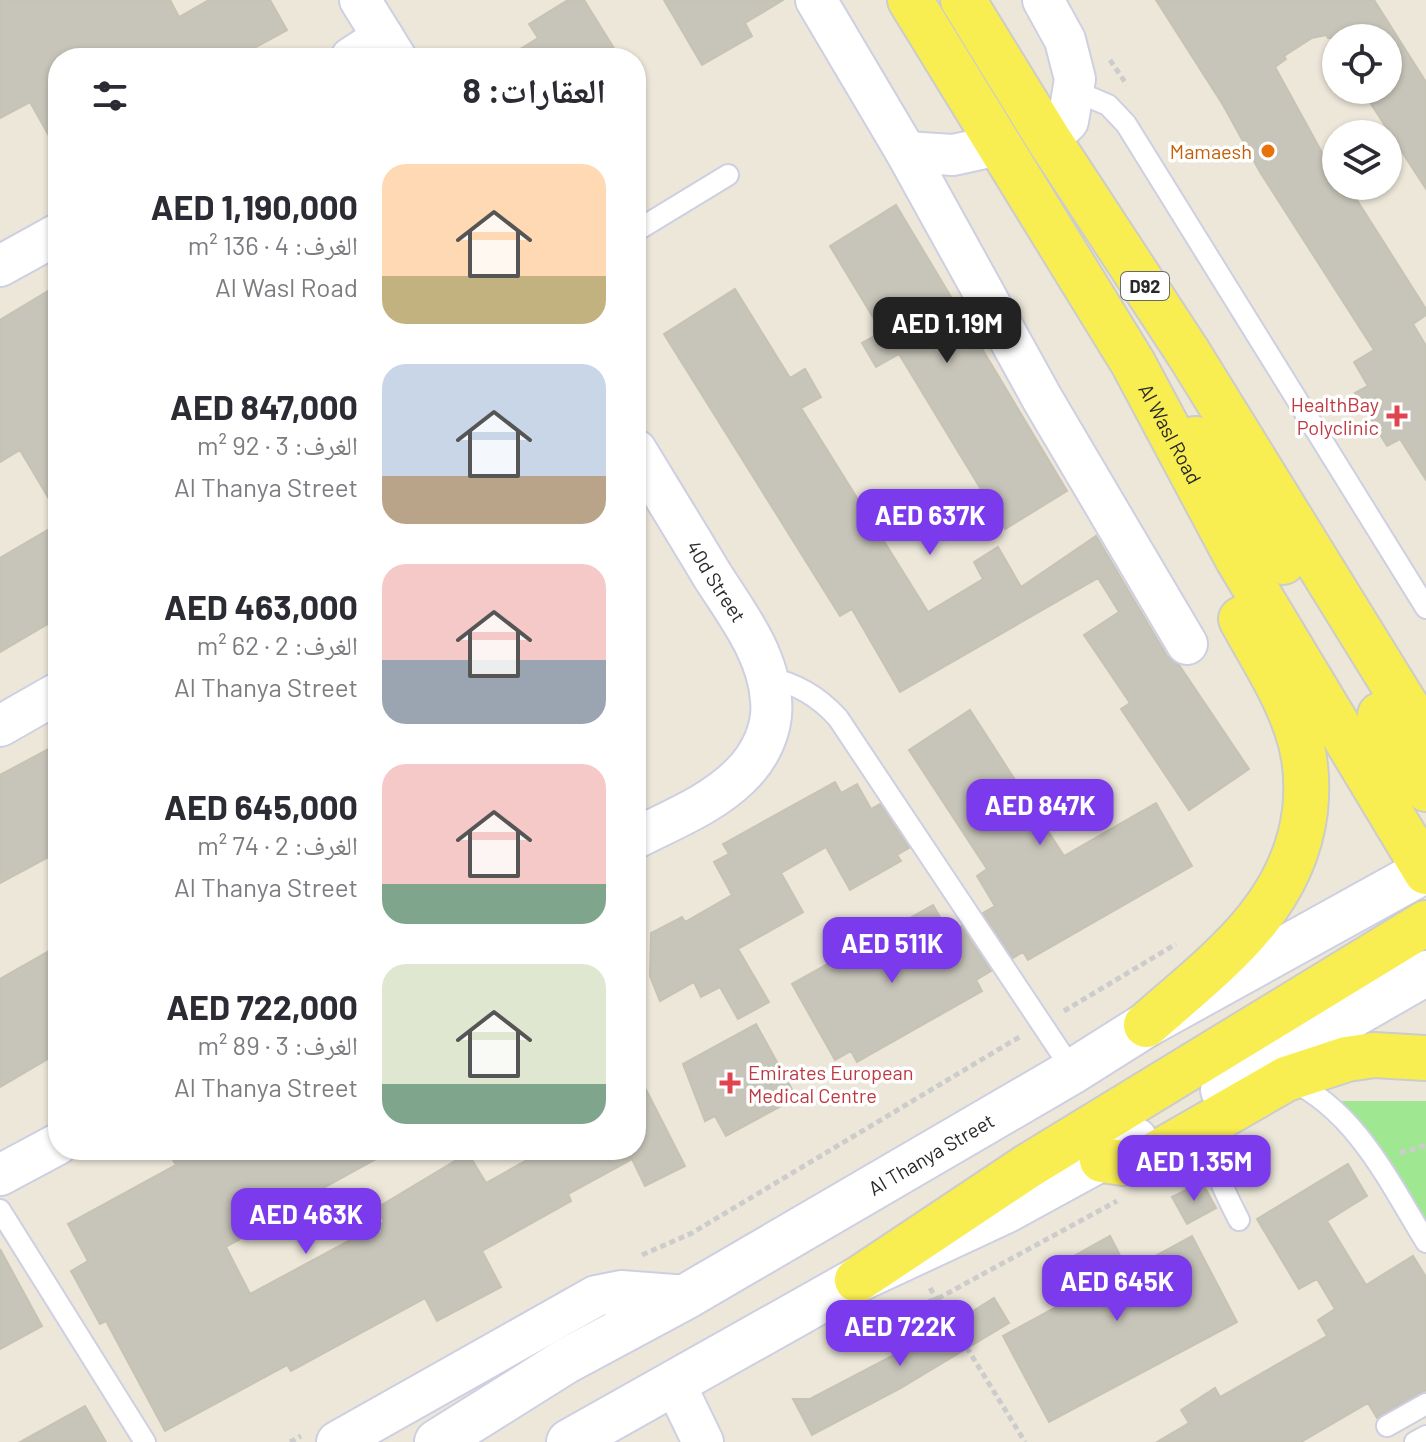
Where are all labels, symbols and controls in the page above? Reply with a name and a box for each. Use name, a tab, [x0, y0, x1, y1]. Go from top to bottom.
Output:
map controls	[1322, 24, 1402, 200]
button: locate	[1322, 24, 1402, 104]
text: العقارات: 8	[462, 69, 606, 110]
icon: filters	[88, 74, 132, 118]
button: layers	[1322, 120, 1402, 200]
place label: Mamaesh	[1170, 139, 1252, 163]
marker: Mamaesh	[1259, 142, 1277, 160]
text: AED 1,190,000	[151, 186, 358, 227]
icon: home	[446, 196, 542, 292]
text: الغرف: 4 · 136 m²	[188, 229, 358, 260]
text: Al Wasl Road	[215, 271, 358, 302]
road number: D92	[1121, 272, 1169, 300]
pin: AED 1.19M	[855, 297, 1039, 365]
text: AED 1.19M	[891, 307, 1003, 338]
street label: Al Wasl Road	[1134, 379, 1207, 488]
text: AED 847,000	[170, 386, 358, 427]
place label: HealthBay Polyclinic	[1291, 392, 1379, 439]
icon: home	[446, 396, 542, 492]
marker: HealthBay Polyclinic	[1386, 405, 1408, 427]
text: الغرف: 3 · 92 m²	[197, 429, 358, 460]
text: Al Thanya Street	[174, 471, 358, 502]
pin: AED 637K	[847, 489, 1013, 557]
text: AED 637K	[874, 499, 986, 530]
street label: 40d Street	[682, 536, 751, 626]
text: AED 463,000	[164, 586, 358, 627]
icon: home	[446, 596, 542, 692]
text: الغرف: 2 · 62 m²	[197, 629, 358, 660]
text: Al Thanya Street	[174, 671, 358, 702]
pin: AED 847K	[957, 779, 1123, 847]
text: AED 645,000	[164, 786, 358, 827]
text: AED 847K	[985, 789, 1096, 820]
icon: home	[446, 796, 542, 892]
text: الغرف: 2 · 74 m²	[197, 829, 358, 860]
text: Al Thanya Street	[174, 871, 358, 902]
pin: AED 511K	[809, 917, 975, 985]
text: AED 511K	[841, 927, 943, 958]
text: AED 722,000	[166, 986, 358, 1027]
icon: home	[446, 996, 542, 1092]
text: الغرف: 3 · 89 m²	[197, 1029, 358, 1060]
place label: Emirates European Medical Centre	[748, 1060, 914, 1107]
text: Al Thanya Street	[174, 1071, 358, 1102]
marker: Emirates European Medical Centre	[719, 1072, 741, 1094]
street label: Al Thanya Street	[864, 1108, 998, 1200]
pin: AED 1.35M	[1102, 1135, 1286, 1203]
text: AED 1.35M	[1136, 1145, 1252, 1176]
pin: AED 463K	[223, 1188, 389, 1256]
text: AED 463K	[249, 1198, 363, 1229]
pin: AED 645K	[1034, 1255, 1200, 1323]
text: AED 645K	[1060, 1265, 1174, 1296]
pin: AED 722K	[817, 1300, 983, 1368]
text: AED 722K	[844, 1310, 956, 1341]

